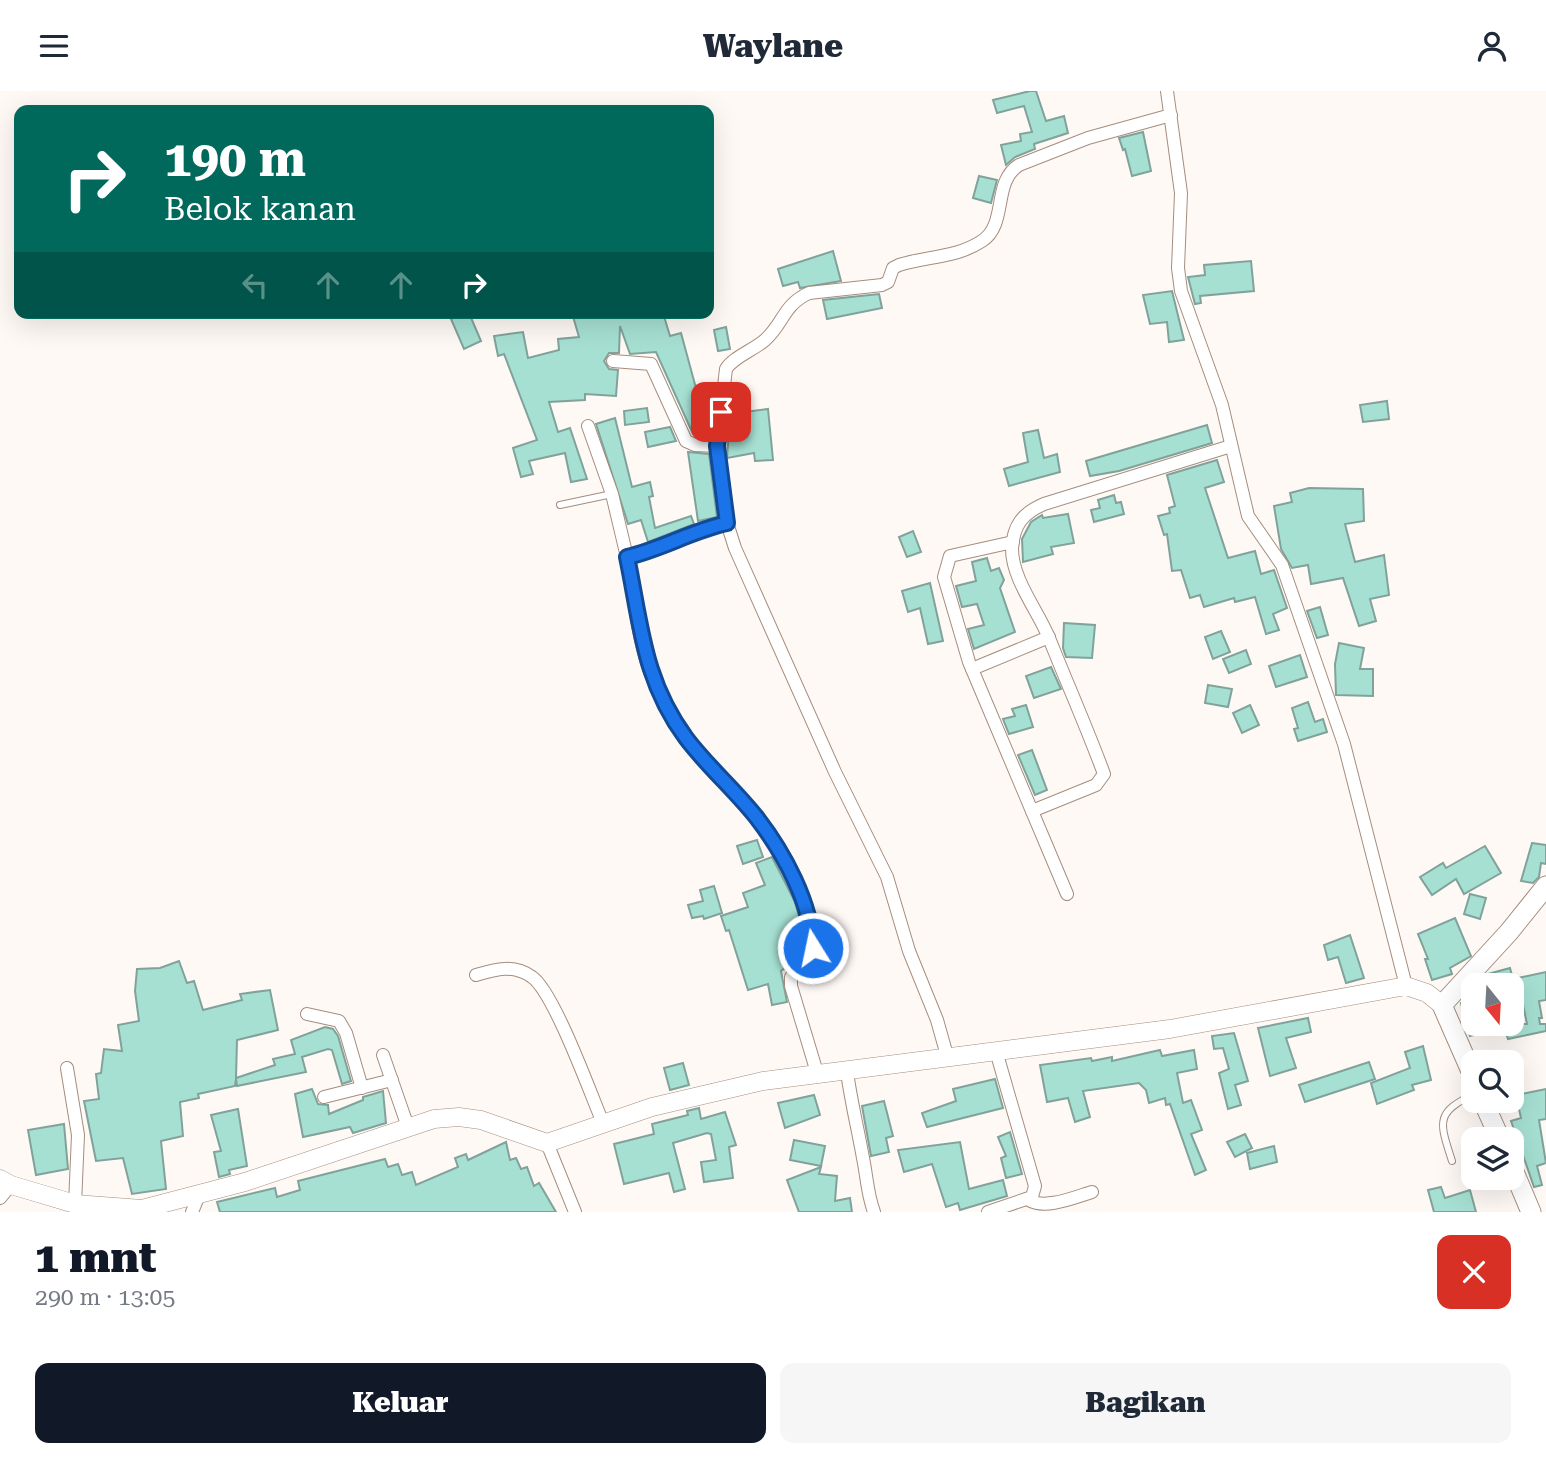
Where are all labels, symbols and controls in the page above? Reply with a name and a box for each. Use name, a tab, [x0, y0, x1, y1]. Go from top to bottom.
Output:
icon: menu	[35, 27, 73, 65]
text: Waylane	[703, 27, 843, 65]
icon: person	[1473, 27, 1511, 65]
text: 190 m	[164, 131, 306, 188]
icon: right	[49, 133, 140, 224]
text: Belok kanan	[164, 190, 356, 228]
icon: left	[236, 266, 274, 304]
icon: ahead	[309, 266, 347, 304]
icon: ahead	[382, 266, 420, 304]
icon: right	[455, 266, 493, 304]
pin	[691, 382, 751, 442]
icon: arrive	[702, 393, 740, 431]
position arrow	[776, 911, 850, 985]
north arrow	[1461, 973, 1524, 1036]
map controls	[1461, 973, 1524, 1190]
button: search	[1461, 1050, 1524, 1113]
button: layers	[1461, 1127, 1524, 1190]
text: 1 mnt	[35, 1233, 156, 1282]
button: close	[1437, 1235, 1511, 1309]
text: 290 m · 13:05	[35, 1284, 175, 1311]
button: Keluar	[35, 1363, 766, 1443]
button: Bagikan	[780, 1363, 1511, 1443]

